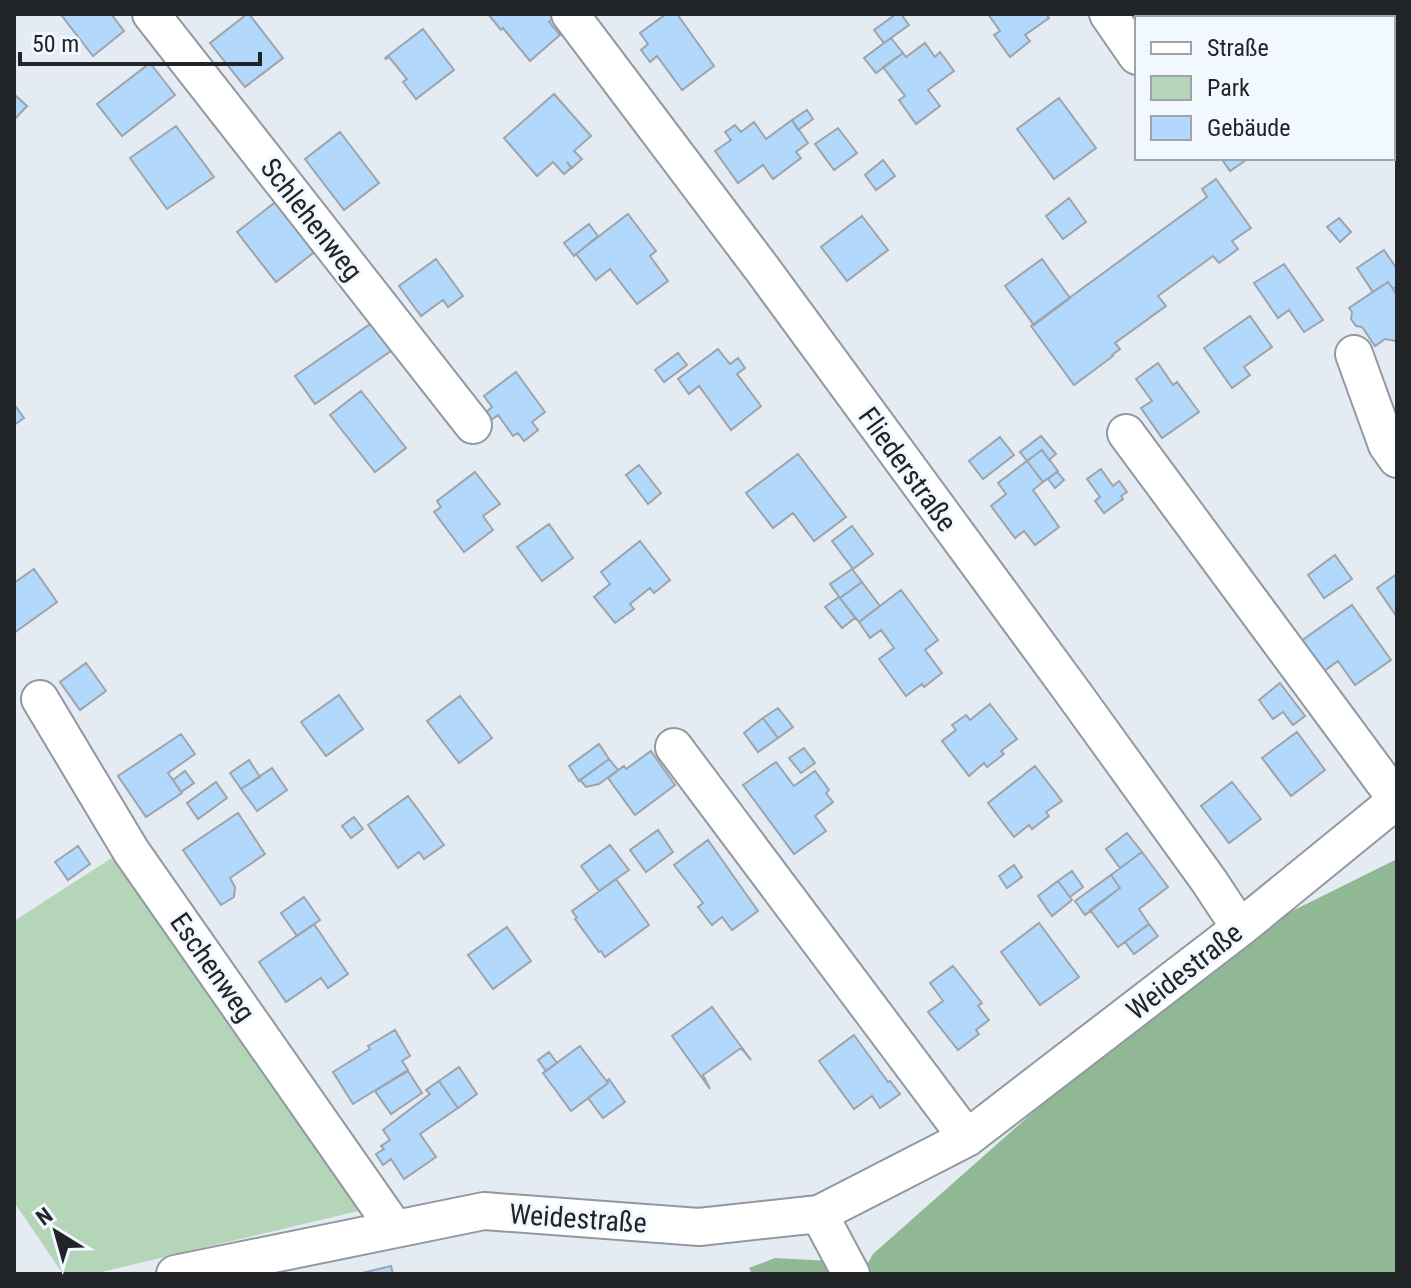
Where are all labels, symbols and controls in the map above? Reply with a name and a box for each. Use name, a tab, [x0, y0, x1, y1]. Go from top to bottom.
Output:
scale bar	[20, 16, 260, 66]
legend	[1135, 16, 1395, 160]
text: 50 m	[32, 30, 79, 58]
text: Straße	[1207, 34, 1269, 62]
text: Park	[1207, 74, 1250, 102]
text: Gebäude	[1207, 114, 1291, 142]
street label: Schlehenweg	[254, 152, 370, 287]
street label: Fliederstraße	[852, 401, 964, 538]
street label: Eschenweg	[163, 907, 262, 1028]
street label: Weidestraße	[1120, 916, 1249, 1027]
north arrow	[16, 1192, 96, 1272]
street label: Weidestraße	[508, 1197, 648, 1240]
text: N	[31, 1202, 57, 1230]

